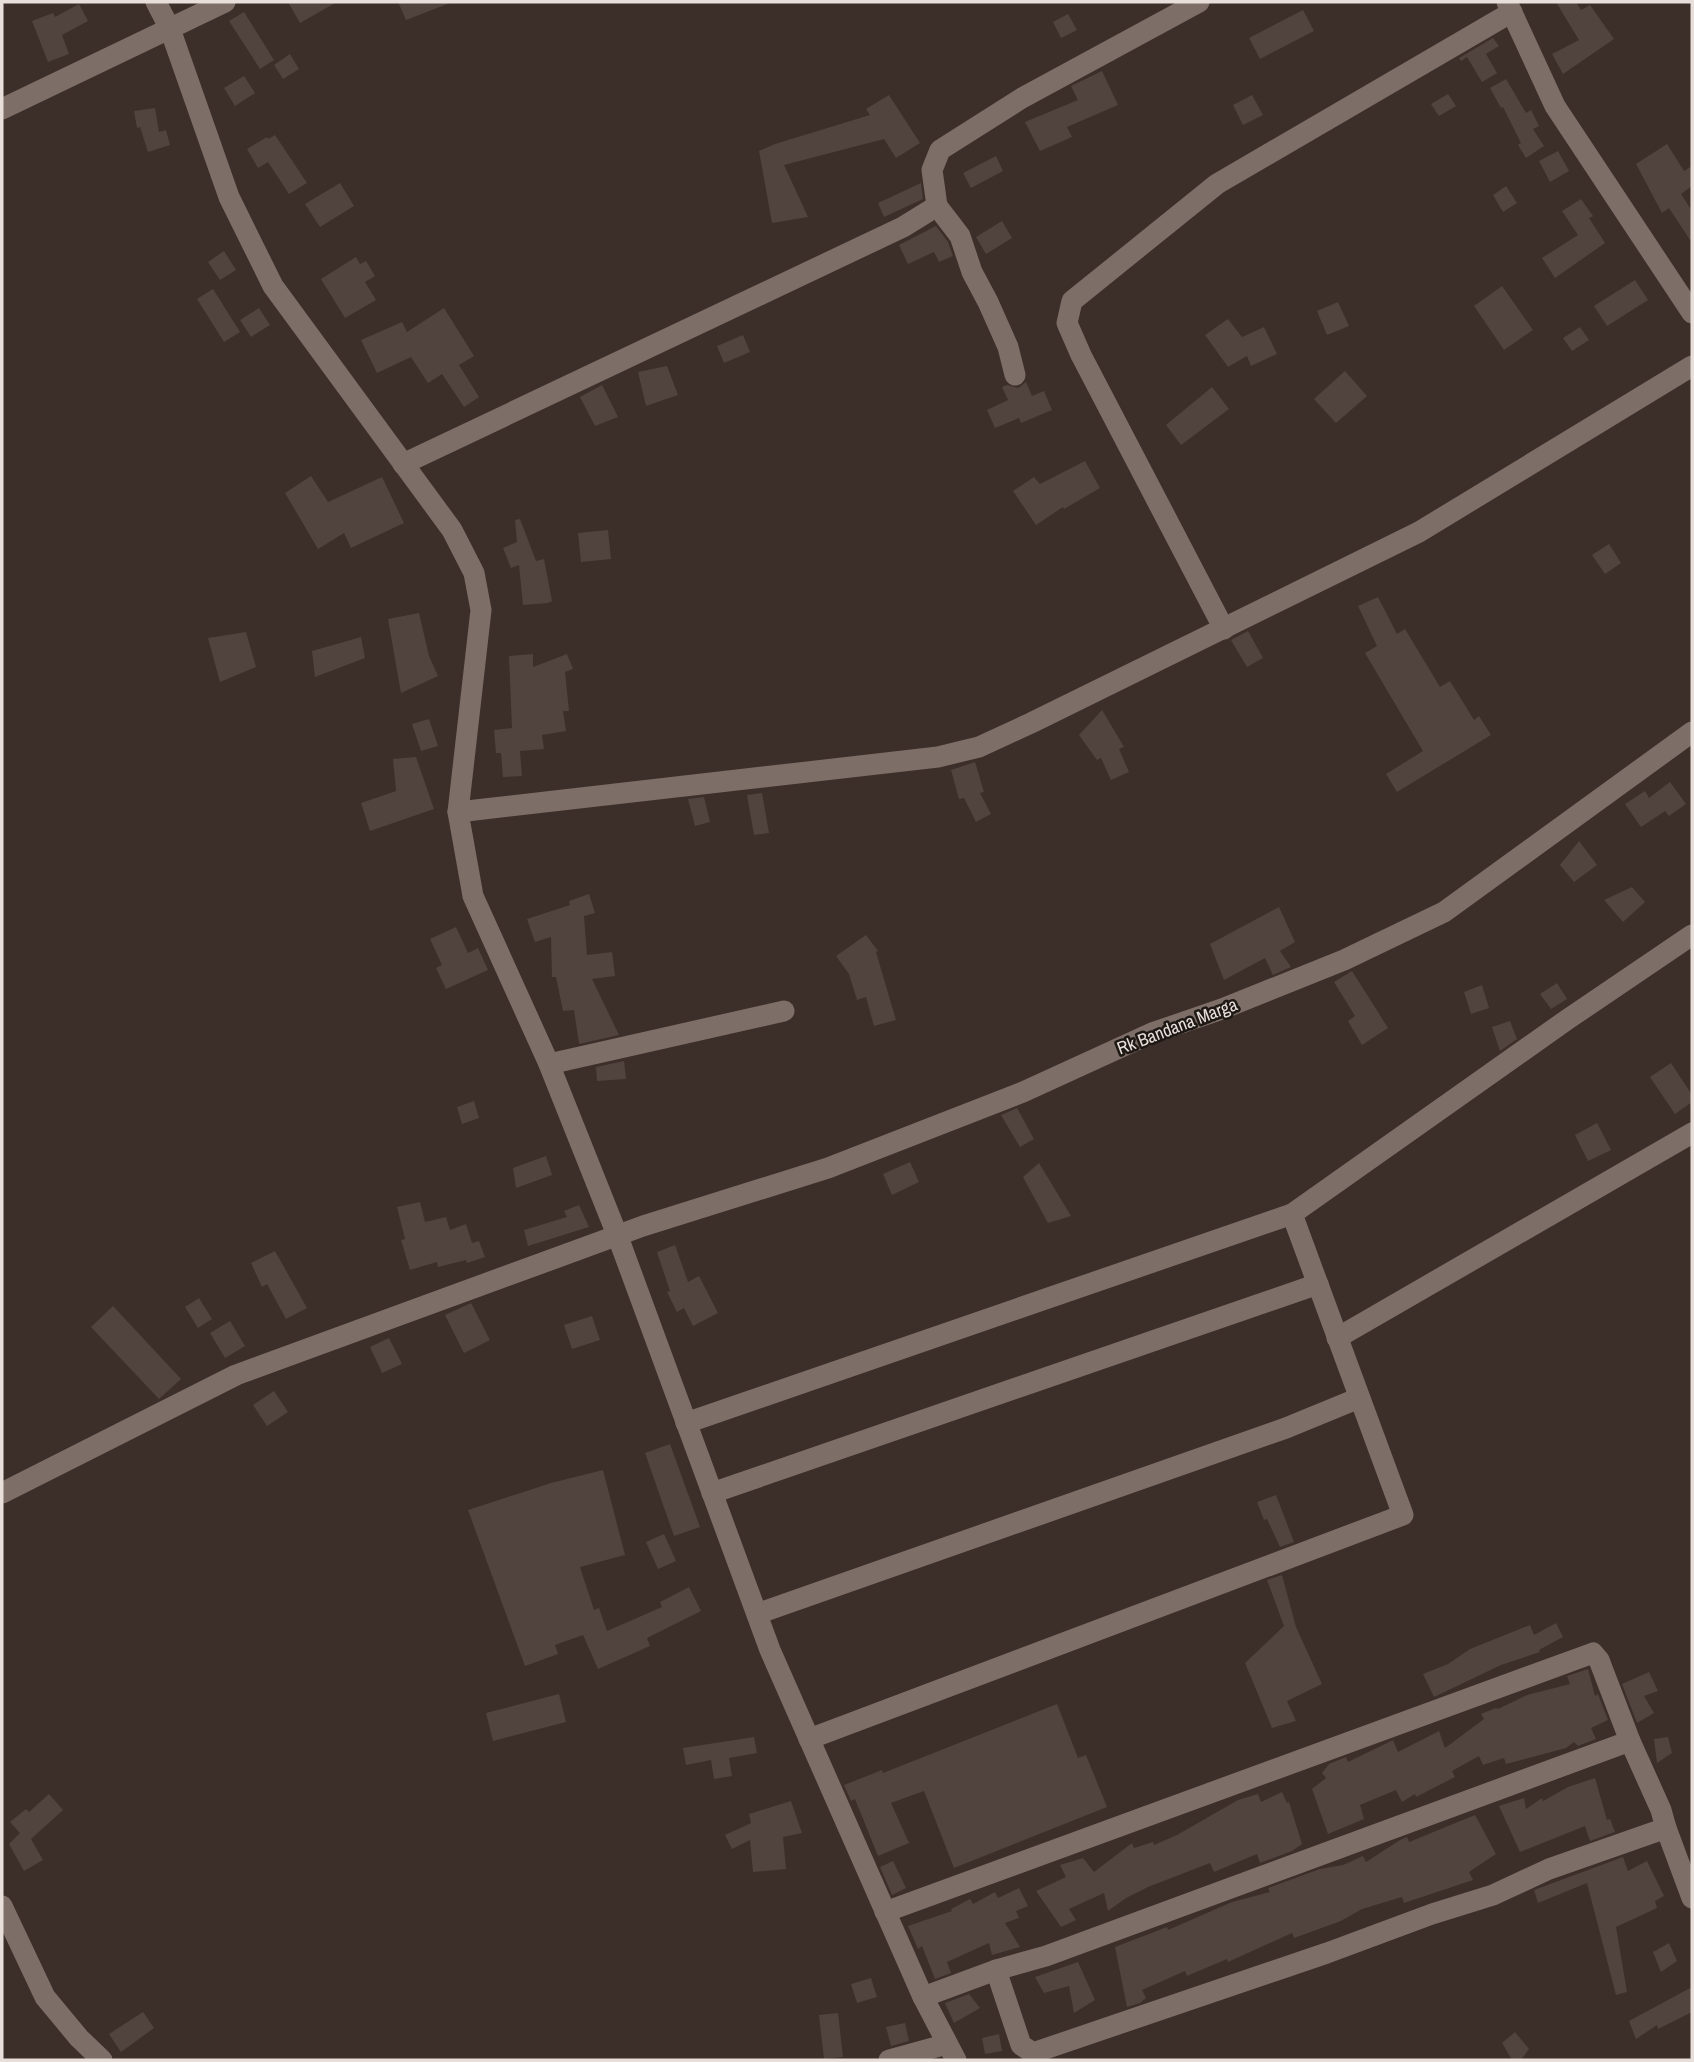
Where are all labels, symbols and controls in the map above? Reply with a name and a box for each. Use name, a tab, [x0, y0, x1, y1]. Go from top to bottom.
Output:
street label: Rk Bandana Marga	[1113, 992, 1241, 1060]

